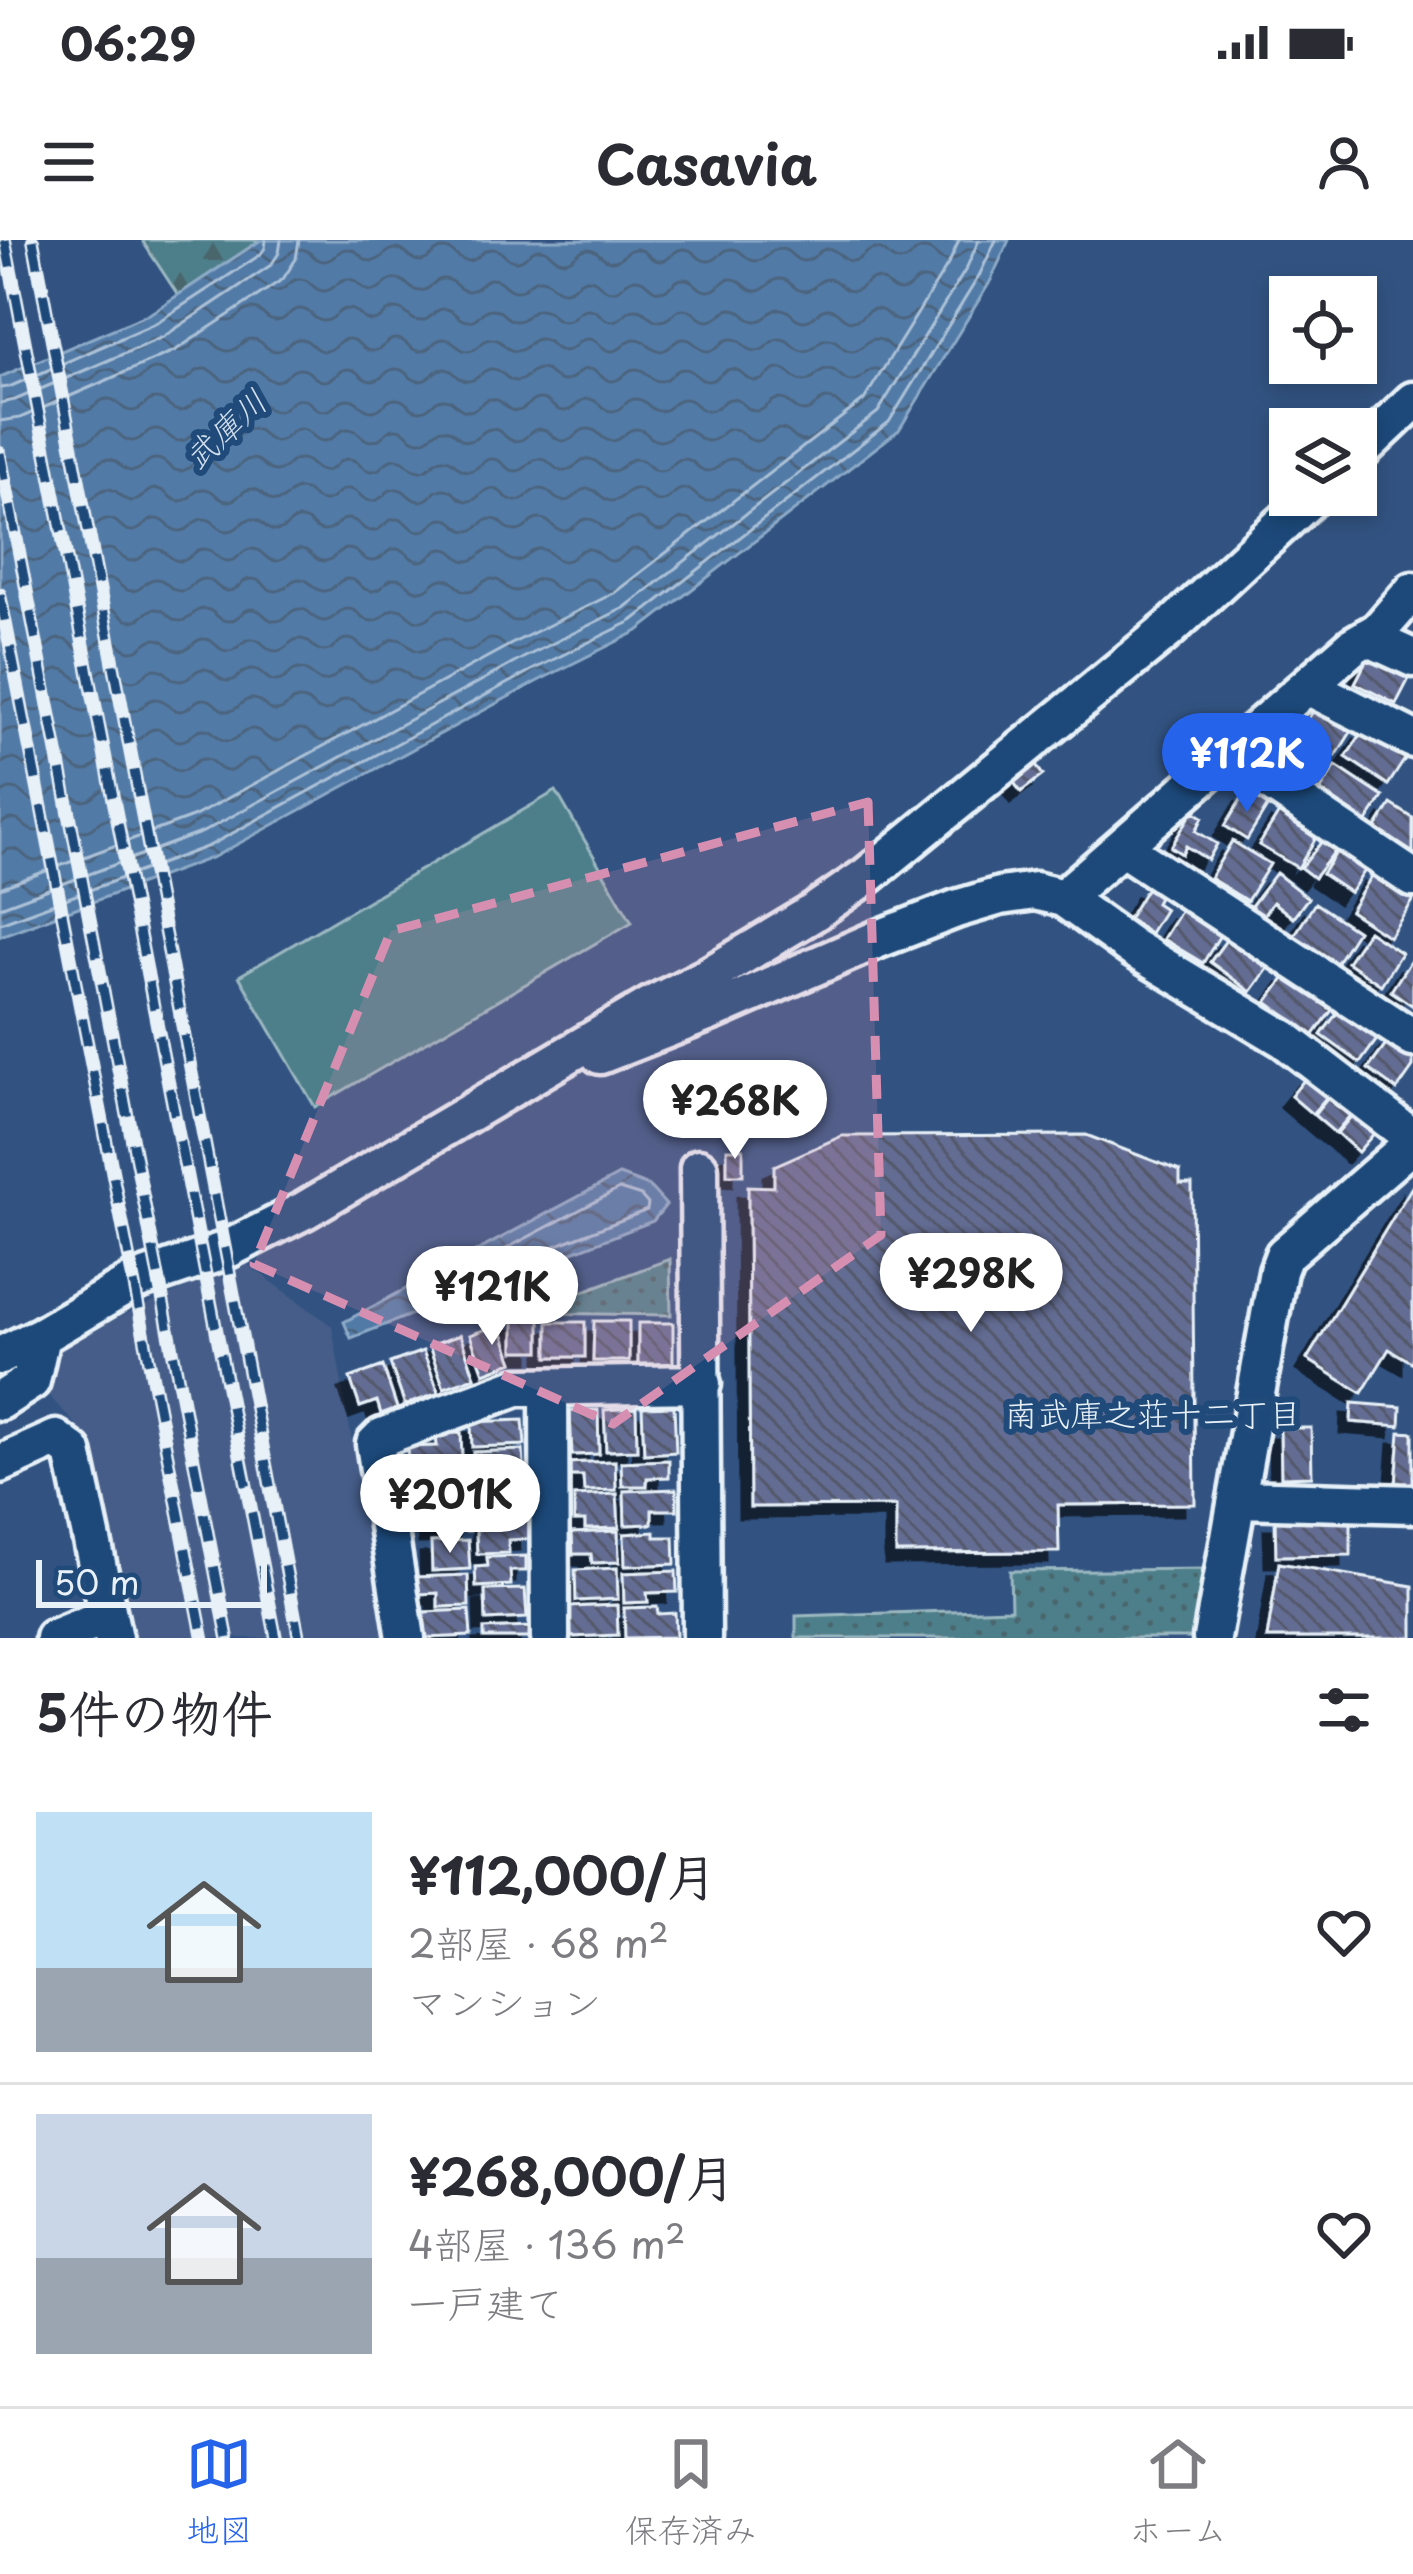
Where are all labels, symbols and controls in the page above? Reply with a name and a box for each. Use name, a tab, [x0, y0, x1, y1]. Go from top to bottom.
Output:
text: 06:29	[60, 8, 197, 76]
text: Casavia	[596, 122, 817, 203]
icon: menu	[36, 129, 102, 195]
icon: person	[1311, 129, 1377, 195]
map controls	[1269, 276, 1377, 516]
button: locate	[1269, 276, 1377, 384]
water label: 武庫川	[171, 376, 277, 480]
button: layers	[1269, 408, 1377, 516]
pin: ¥112K	[1163, 713, 1331, 815]
text: ¥112K	[1189, 722, 1305, 781]
pin: ¥268K	[651, 1060, 819, 1162]
text: ¥268K	[670, 1069, 800, 1128]
pin: ¥298K	[887, 1233, 1055, 1335]
text: ¥298K	[907, 1242, 1035, 1301]
pin: ¥121K	[408, 1246, 576, 1348]
text: ¥121K	[433, 1255, 551, 1314]
district label: 南武庫之荘十二丁目	[1005, 1387, 1302, 1437]
pin: ¥201K	[366, 1454, 534, 1556]
text: ¥201K	[387, 1463, 513, 1522]
scale bar	[36, 1554, 267, 1607]
text: 50 m	[54, 1556, 140, 1606]
text: 5件の物件	[36, 1672, 273, 1749]
icon: filters	[1311, 1677, 1377, 1743]
text: ¥112,000/月	[408, 1835, 717, 1912]
icon: home	[132, 1860, 276, 2004]
icon: heart	[1311, 1899, 1377, 1965]
text: 2部屋 · 68 m²	[408, 1912, 669, 1971]
text: マンション	[408, 1971, 601, 2030]
text: ¥268,000/月	[408, 2136, 736, 2213]
icon: home	[132, 2162, 276, 2306]
icon: heart	[1311, 2201, 1377, 2267]
text: 4部屋 · 136 m²	[408, 2213, 686, 2272]
text: 一戸建て	[408, 2272, 564, 2331]
tab: 地図	[186, 2431, 252, 2553]
tab: 保存済み	[625, 2431, 757, 2553]
tab: ホーム	[1129, 2431, 1227, 2553]

